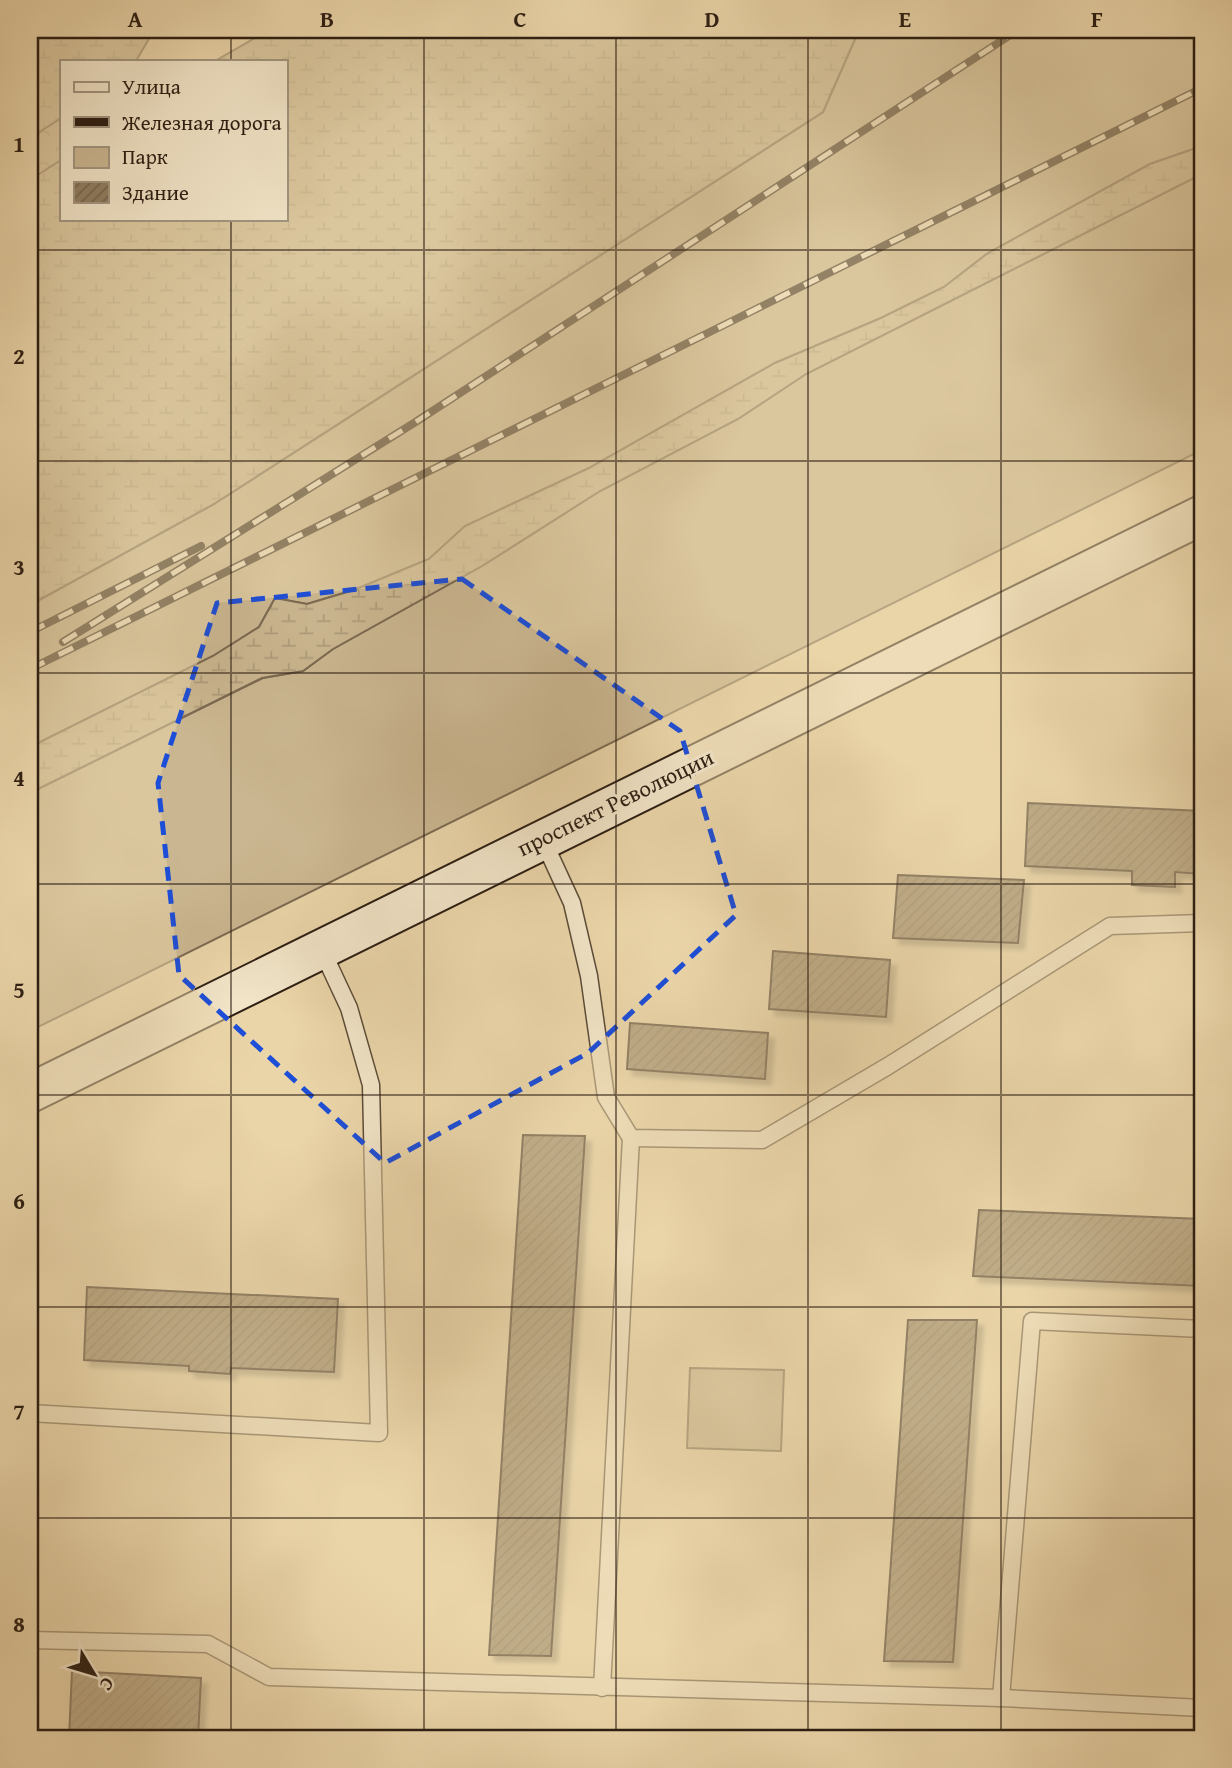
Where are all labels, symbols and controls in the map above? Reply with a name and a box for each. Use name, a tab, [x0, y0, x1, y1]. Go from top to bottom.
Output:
text: A	[128, 2, 143, 35]
text: B	[320, 2, 334, 35]
text: C	[513, 2, 527, 35]
text: D	[705, 2, 720, 35]
text: E	[899, 2, 911, 35]
text: F	[1091, 2, 1103, 35]
legend	[60, 60, 287, 220]
text: Улица	[122, 71, 181, 102]
text: Железная дорога	[121, 107, 282, 138]
text: 1	[13, 127, 25, 160]
text: Парк	[122, 141, 168, 172]
text: Здание	[122, 177, 189, 208]
text: 2	[13, 339, 25, 372]
text: 3	[13, 550, 25, 583]
street label: проспект Революции	[511, 740, 719, 864]
text: 4	[13, 761, 25, 794]
text: 5	[13, 973, 25, 1006]
text: 6	[13, 1184, 25, 1217]
text: 7	[13, 1395, 25, 1428]
text: 8	[13, 1607, 25, 1640]
north arrow	[60, 1638, 130, 1708]
text: С	[93, 1672, 122, 1698]

